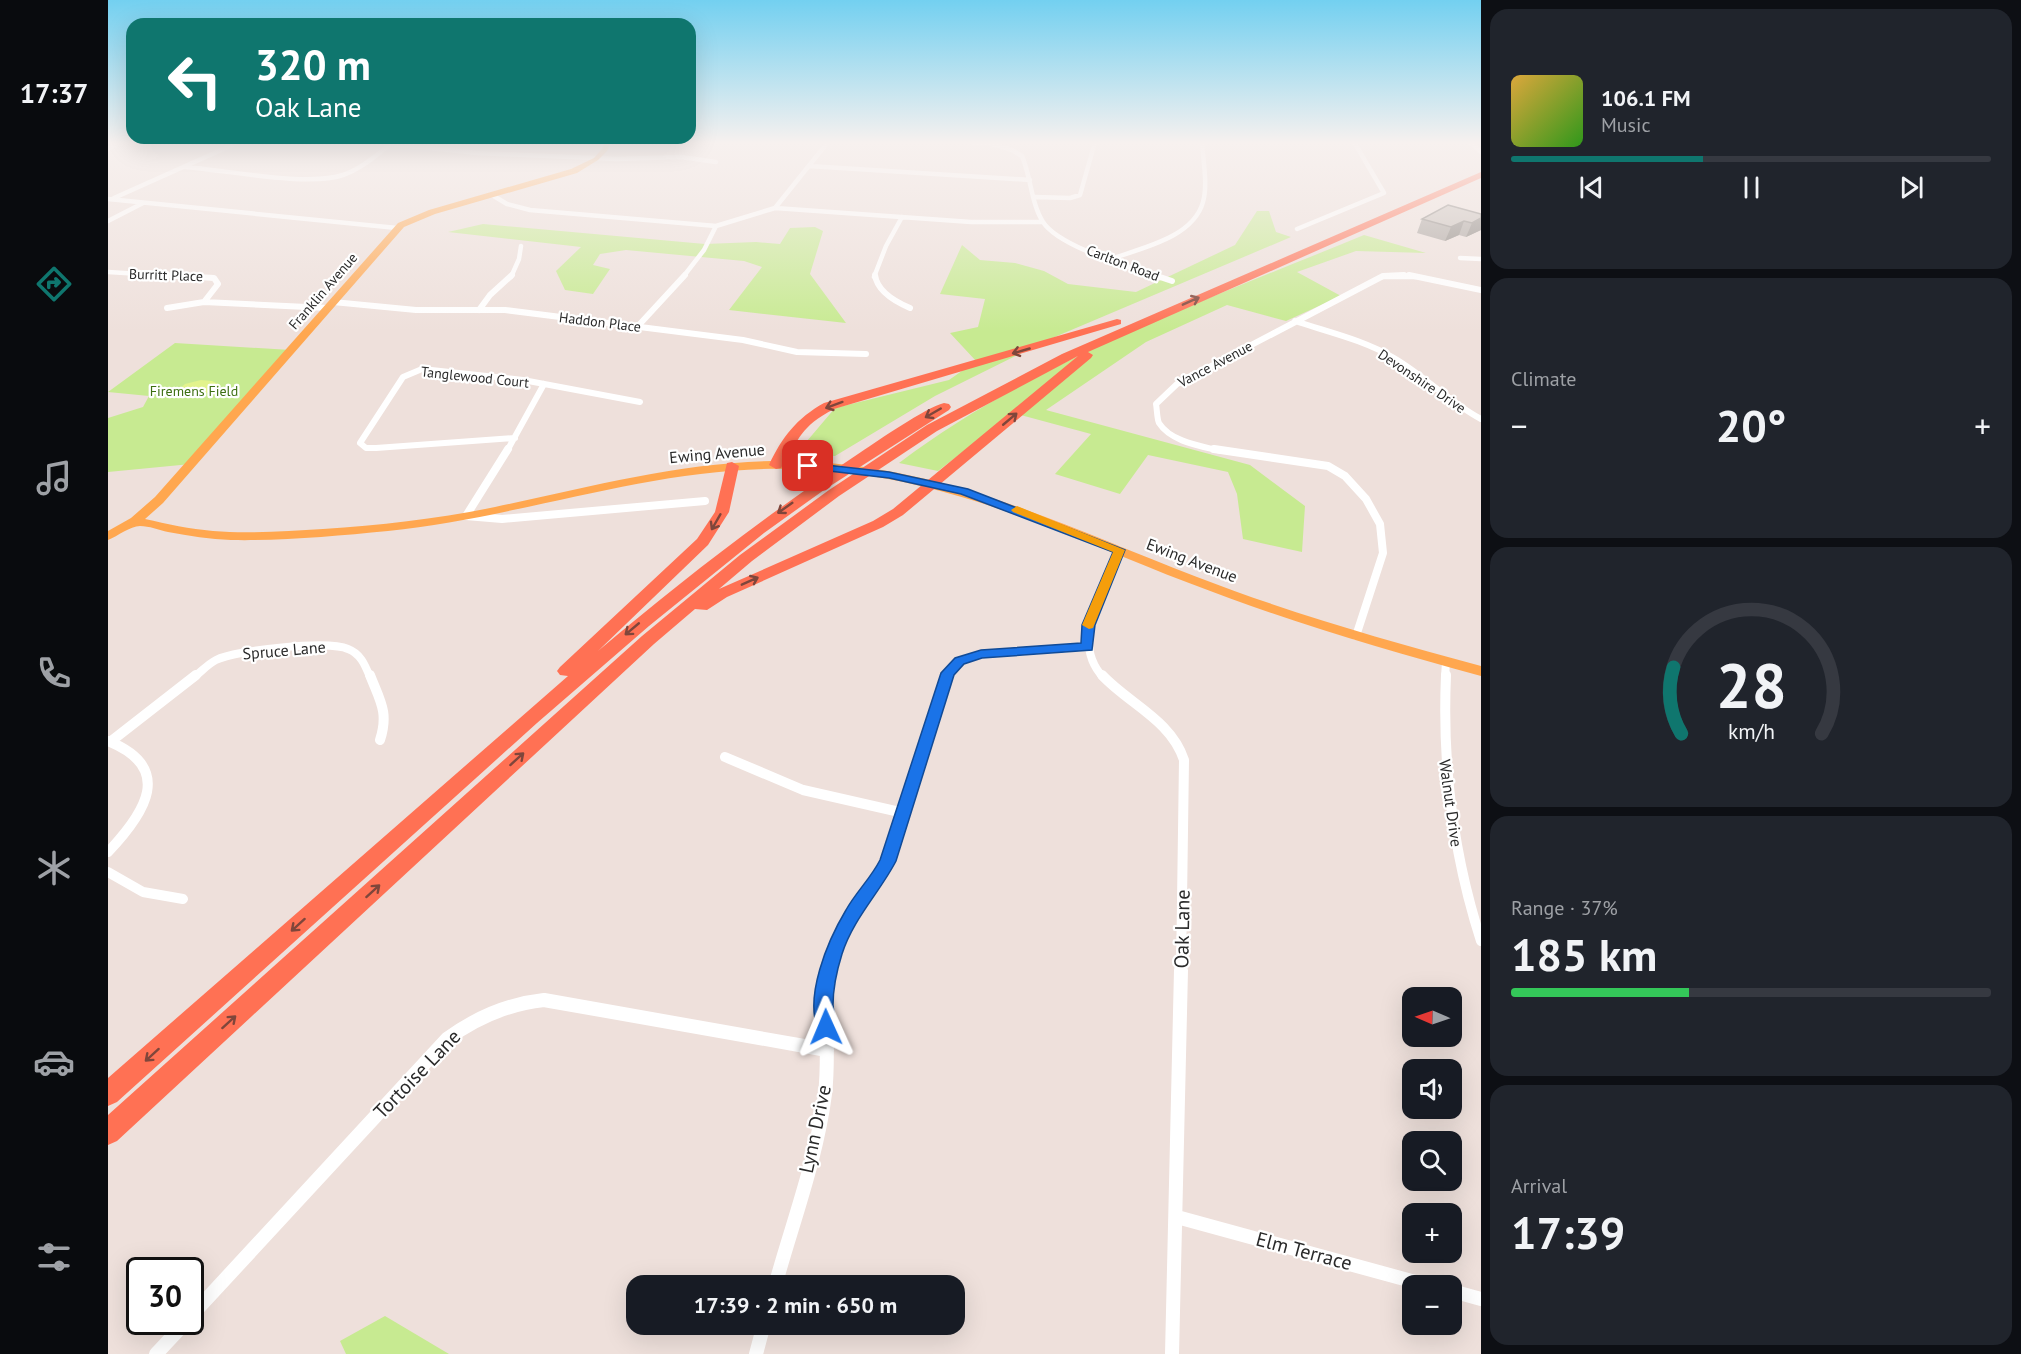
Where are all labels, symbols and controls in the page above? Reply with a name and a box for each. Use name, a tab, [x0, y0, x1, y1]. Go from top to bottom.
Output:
text: 320 m	[255, 37, 371, 92]
icon: left	[156, 42, 234, 120]
text: 17:37	[20, 76, 88, 110]
text: 106.1 FM	[1601, 84, 1691, 112]
text: Oak Lane	[255, 90, 362, 124]
text: Music	[1601, 112, 1650, 138]
icon: previous	[1575, 171, 1608, 204]
icon: pause	[1735, 171, 1768, 204]
icon: next	[1895, 171, 1928, 204]
street label: Carlton Road	[1084, 241, 1162, 285]
street label: Franklin Avenue	[285, 249, 361, 333]
icon: directions	[33, 263, 75, 305]
street label: Burritt Place	[129, 265, 203, 285]
one-way arrow	[1182, 295, 1200, 306]
street label: Haddon Place	[558, 308, 642, 336]
street label: Vance Avenue	[1174, 337, 1255, 392]
street label: Devonshire Drive	[1375, 345, 1469, 417]
one-way arrow	[1012, 346, 1031, 357]
street label: Tanglewood Court	[420, 362, 530, 392]
text: Climate	[1511, 366, 1577, 392]
park label: Firemens Field	[150, 382, 238, 400]
text: 20°	[1716, 396, 1786, 454]
one-way arrow	[825, 400, 844, 411]
text: −	[1511, 404, 1528, 447]
text: +	[1974, 404, 1991, 447]
one-way arrow	[925, 408, 942, 420]
one-way arrow	[1002, 412, 1017, 426]
street label: Ewing Avenue	[668, 439, 766, 467]
pin	[782, 440, 833, 491]
icon: arrive	[791, 449, 824, 482]
icon: music	[33, 457, 75, 499]
one-way arrow	[778, 502, 794, 515]
one-way arrow	[710, 513, 722, 530]
street label: Ewing Avenue	[1144, 534, 1240, 586]
one-way arrow	[741, 575, 759, 586]
one-way arrow	[625, 622, 640, 636]
street label: Spruce Lane	[242, 636, 326, 664]
text: 28	[1716, 644, 1786, 725]
icon: phone	[33, 652, 75, 694]
text: km/h	[1727, 717, 1774, 745]
one-way arrow	[509, 752, 524, 766]
street label: Walnut Drive	[1435, 758, 1467, 848]
icon: climate	[33, 847, 75, 889]
one-way arrow	[365, 884, 380, 898]
street label: Oak Lane	[1168, 889, 1196, 969]
text: Range · 37%	[1511, 895, 1618, 921]
one-way arrow	[290, 918, 305, 932]
text: 185 km	[1511, 925, 1657, 983]
north arrow	[1402, 987, 1462, 1047]
map controls	[1402, 987, 1462, 1335]
position arrow	[794, 995, 858, 1059]
one-way arrow	[221, 1015, 236, 1029]
street label: Tortoise Lane	[368, 1024, 466, 1124]
icon: car	[33, 1041, 75, 1083]
one-way arrow	[145, 1048, 160, 1062]
button: sound	[1402, 1059, 1462, 1119]
street label: Lynn Drive	[793, 1082, 837, 1176]
button: search	[1402, 1131, 1462, 1191]
text: Arrival	[1511, 1173, 1567, 1199]
button: +	[1402, 1203, 1462, 1263]
text: 17:39	[1511, 1203, 1625, 1261]
street label: Elm Terrace	[1253, 1226, 1355, 1276]
icon: filters	[33, 1236, 75, 1278]
speed limit sign: 30	[126, 1257, 204, 1335]
button: −	[1402, 1275, 1462, 1335]
text: 17:39 · 2 min · 650 m	[694, 1291, 897, 1319]

